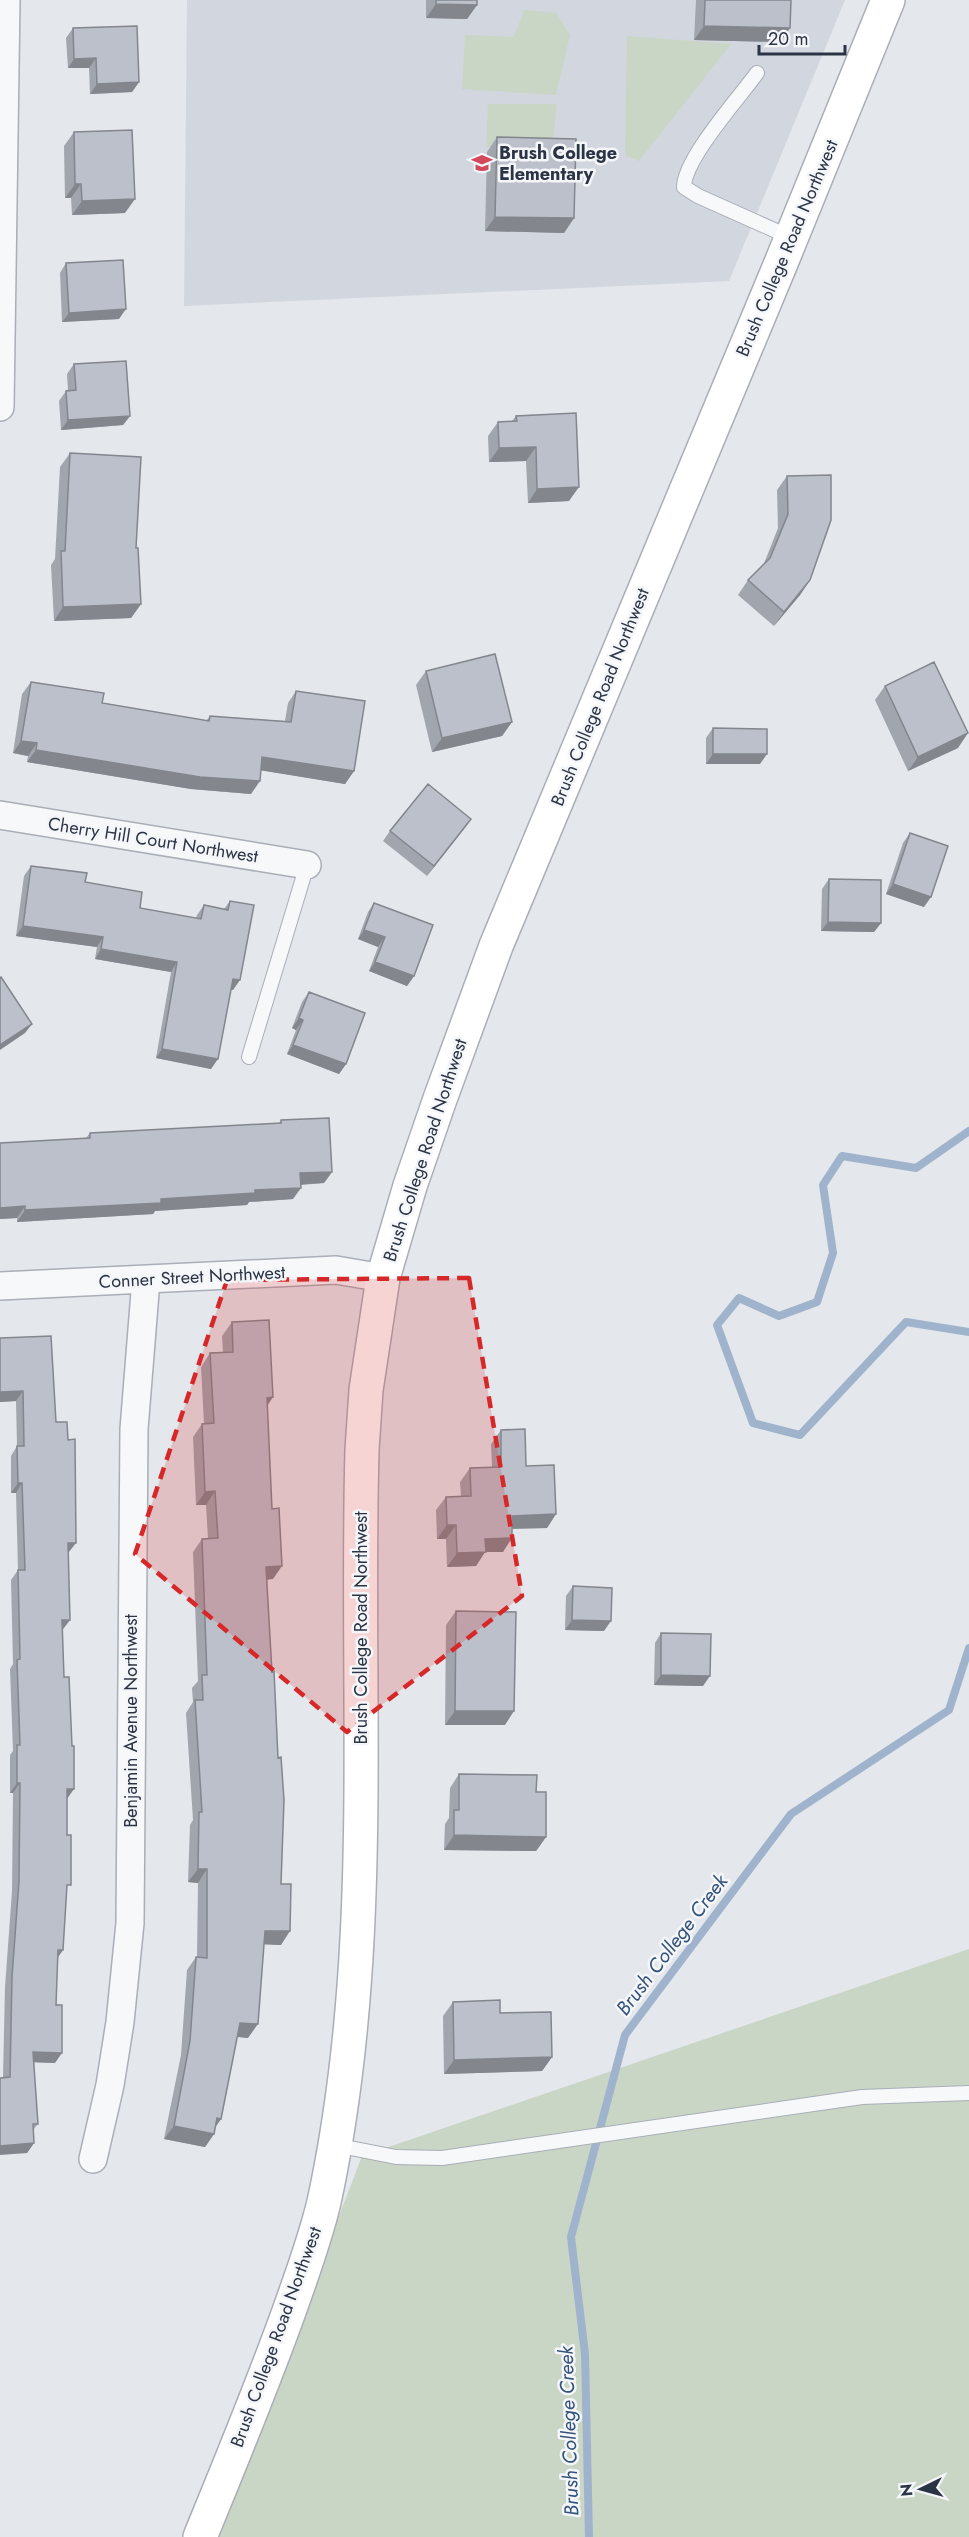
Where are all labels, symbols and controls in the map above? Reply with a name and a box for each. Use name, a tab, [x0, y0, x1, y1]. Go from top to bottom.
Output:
scale bar	[759, 18, 844, 56]
text: 20 m	[768, 26, 808, 52]
street label: Brush College Road Northwest	[729, 135, 845, 360]
place label: Brush College Elementary	[499, 140, 617, 187]
school or university icon: Brush College Elementary	[470, 151, 494, 175]
street label: Brush College Road Northwest	[544, 583, 656, 810]
street label: Cherry Hill Court Northwest	[46, 811, 261, 870]
street label: Brush College Road Northwest	[377, 1035, 474, 1265]
street label: Conner Street Northwest	[98, 1259, 287, 1295]
street label: Brush College Road Northwest	[348, 1511, 374, 1745]
street label: Benjamin Avenue Northwest	[118, 1614, 144, 1828]
water label: Brush College Creek	[609, 1867, 736, 2022]
street label: Brush College Road Northwest	[224, 2222, 328, 2451]
water label: Brush College Creek	[551, 2344, 586, 2516]
north arrow	[891, 2459, 951, 2519]
text: N	[895, 2483, 919, 2498]

